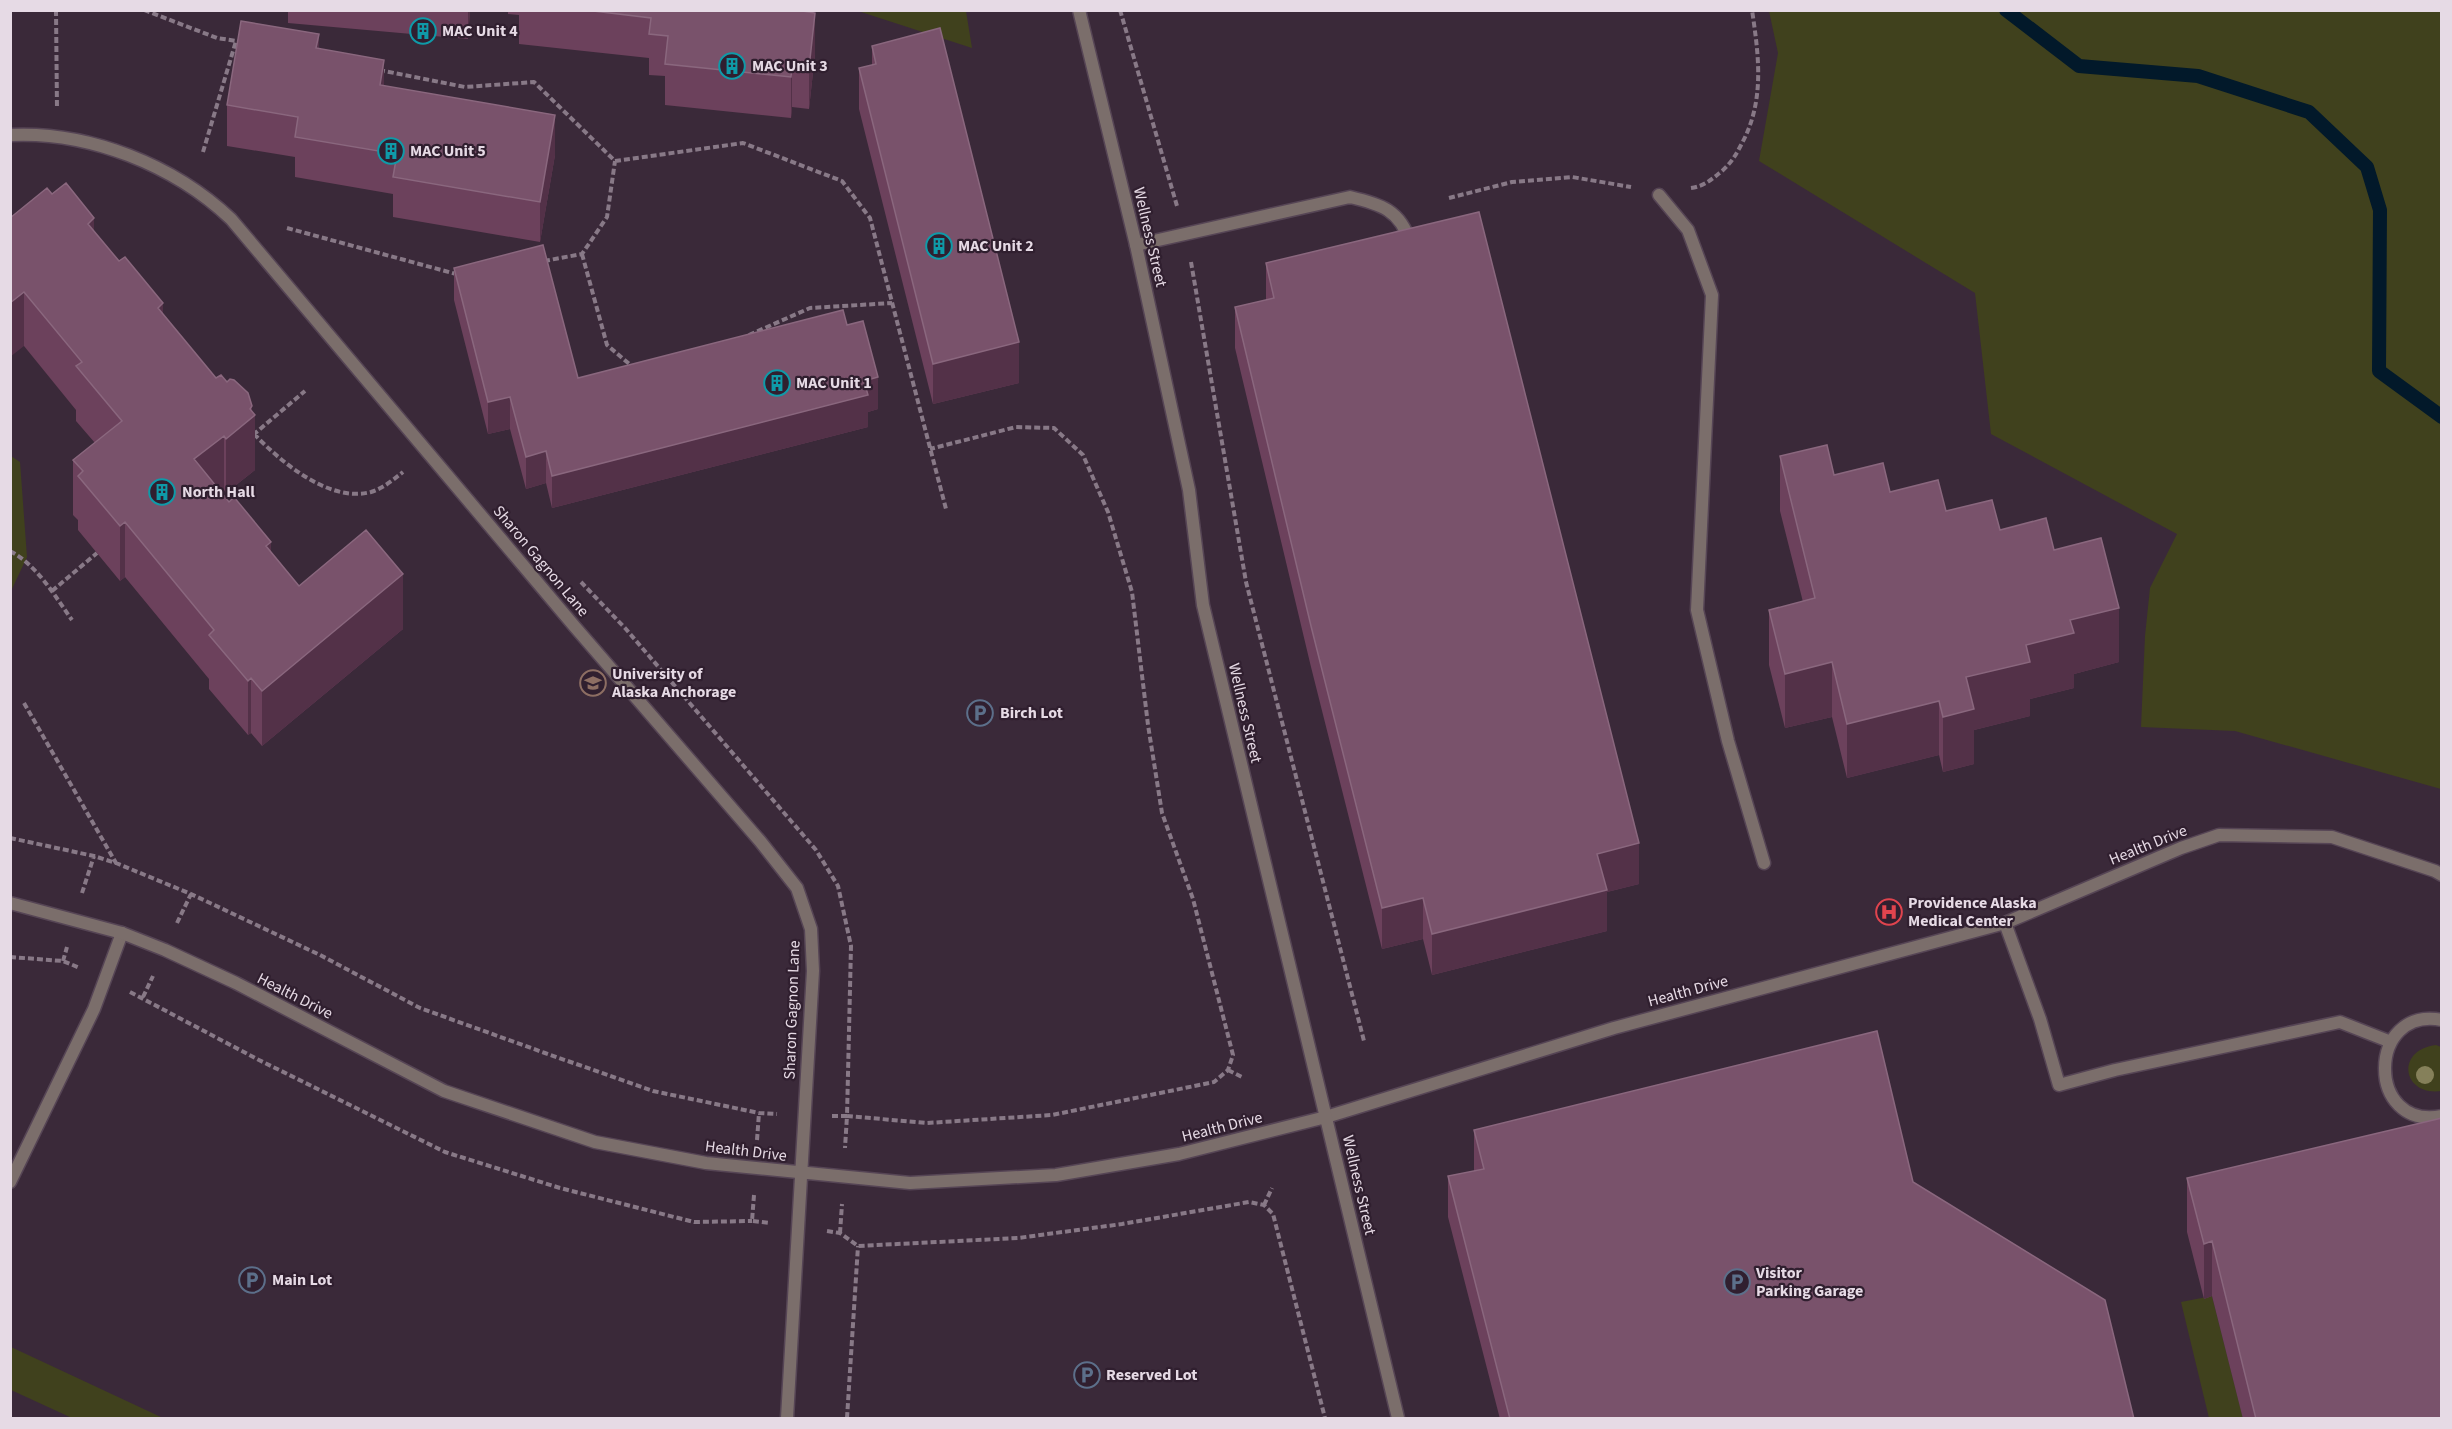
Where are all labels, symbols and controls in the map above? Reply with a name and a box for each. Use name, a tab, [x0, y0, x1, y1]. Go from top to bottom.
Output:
building icon: MAC Unit 4	[408, 16, 438, 46]
place label: MAC Unit 4	[442, 20, 518, 42]
building icon: MAC Unit 3	[717, 51, 747, 81]
place label: MAC Unit 3	[752, 55, 828, 77]
building icon: MAC Unit 5	[376, 136, 406, 166]
place label: MAC Unit 5	[410, 140, 486, 162]
street label: Wellness Street	[1128, 185, 1172, 290]
building icon: MAC Unit 2	[924, 231, 954, 261]
place label: MAC Unit 2	[958, 235, 1034, 257]
building icon: MAC Unit 1	[762, 368, 792, 398]
place label: MAC Unit 1	[796, 372, 872, 394]
building icon: North Hall	[147, 477, 177, 507]
place label: North Hall	[182, 481, 255, 503]
street label: Sharon Gagnon Lane	[488, 501, 594, 621]
street label: Wellness Street	[1223, 661, 1267, 766]
place label: University of Alaska Anchorage	[611, 663, 736, 703]
school or university icon: University of Alaska Anchorage	[578, 668, 608, 698]
parking icon: Birch Lot	[965, 698, 995, 728]
place label: Birch Lot	[1000, 702, 1063, 724]
street label: Health Drive	[2106, 819, 2190, 871]
place label: Providence Alaska Medical Center	[1908, 892, 2037, 932]
hospital icon: Providence Alaska Medical Center	[1874, 897, 1904, 927]
street label: Sharon Gagnon Lane	[779, 940, 805, 1080]
street label: Health Drive	[253, 968, 337, 1025]
street label: Health Drive	[1645, 970, 1731, 1012]
street label: Health Drive	[1179, 1106, 1265, 1148]
street label: Wellness Street	[1337, 1133, 1381, 1238]
street label: Health Drive	[704, 1135, 788, 1167]
place label: Visitor Parking Garage	[1755, 1262, 1863, 1302]
parking icon: Main Lot	[237, 1265, 267, 1295]
parking icon: Visitor Parking Garage	[1722, 1267, 1752, 1297]
place label: Main Lot	[272, 1269, 332, 1291]
parking icon: Reserved Lot	[1072, 1360, 1102, 1390]
place label: Reserved Lot	[1106, 1364, 1197, 1386]

